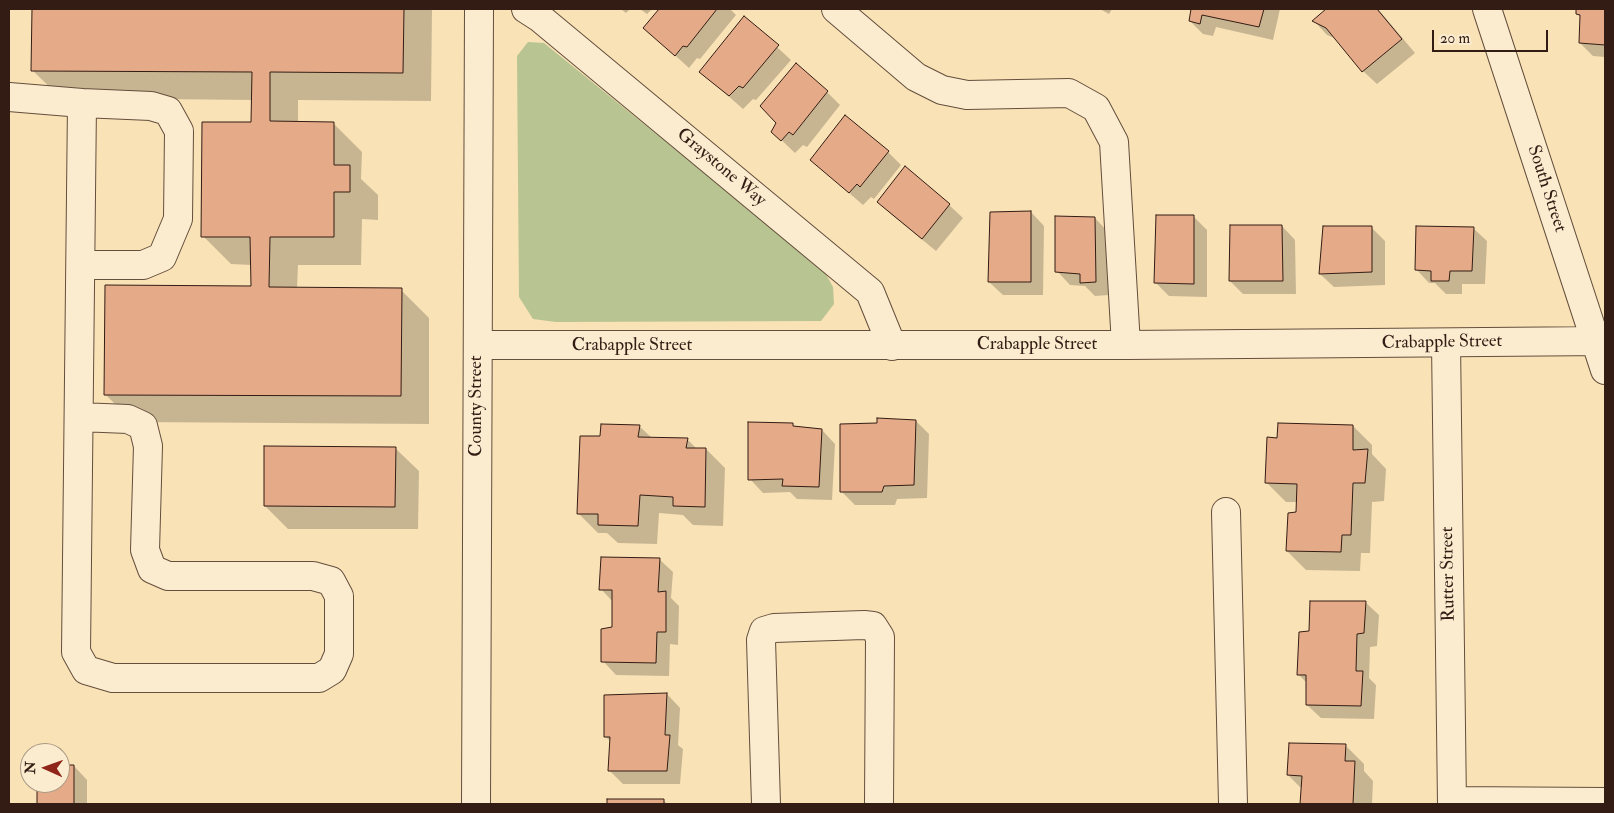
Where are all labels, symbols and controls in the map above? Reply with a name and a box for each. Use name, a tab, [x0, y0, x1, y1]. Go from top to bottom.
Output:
scale bar	[1434, 20, 1550, 52]
text: 20 m	[1440, 29, 1470, 48]
street label: Graystone Way	[672, 124, 770, 212]
street label: South Street	[1522, 143, 1570, 235]
street label: Crabapple Street	[1381, 331, 1503, 355]
street label: Crabapple Street	[977, 334, 1097, 356]
street label: Crabapple Street	[572, 335, 692, 357]
street label: County Street	[466, 355, 488, 457]
street label: Rutter Street	[1437, 526, 1461, 622]
north arrow	[20, 743, 70, 793]
text: N	[22, 761, 39, 774]

